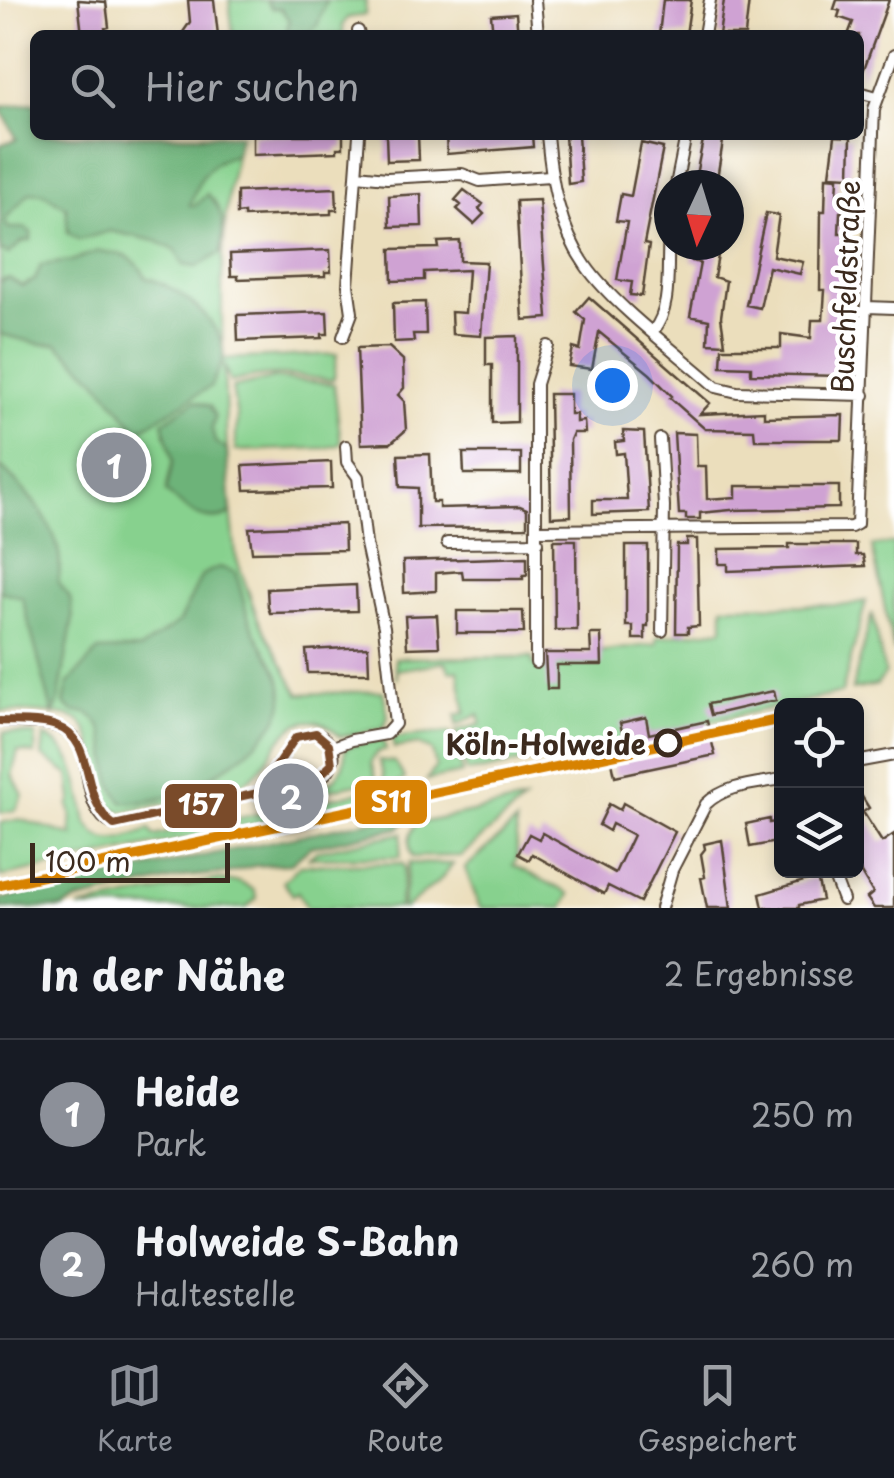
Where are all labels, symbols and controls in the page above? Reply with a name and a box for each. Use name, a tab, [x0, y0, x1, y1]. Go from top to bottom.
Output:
search box	[30, 30, 864, 140]
text: Hier suchen	[145, 57, 359, 114]
icon: search	[65, 58, 120, 113]
north arrow	[654, 170, 744, 260]
street label: Buschfeldstraße	[820, 180, 870, 394]
your location	[587, 360, 638, 411]
pin: 1	[82, 428, 146, 502]
map controls	[774, 698, 864, 878]
button: locate	[774, 698, 864, 788]
place label: Köln-Holweide	[446, 722, 646, 765]
marker: Köln-Holweide	[655, 730, 681, 756]
pin: 2	[258, 758, 324, 834]
line badge: S11	[353, 778, 429, 826]
text: S11	[370, 779, 412, 822]
line badge: 157	[163, 782, 239, 830]
text: 157	[178, 782, 225, 825]
button: layers	[774, 788, 864, 878]
scale bar	[30, 838, 230, 883]
text: 100 m	[45, 839, 131, 882]
text: In der Nähe	[40, 942, 285, 1005]
text: 2 Ergebnisse	[664, 949, 854, 997]
text: Heide	[135, 1062, 240, 1119]
text: 1	[65, 1090, 80, 1138]
text: 250 m	[751, 1090, 854, 1138]
text: Park	[135, 1119, 207, 1167]
text: Holweide S-Bahn	[135, 1212, 459, 1269]
text: 2	[61, 1240, 84, 1288]
text: 260 m	[750, 1240, 854, 1288]
text: Haltestelle	[135, 1269, 296, 1317]
tab: Karte	[97, 1358, 173, 1461]
tab: Route	[367, 1358, 444, 1461]
tab: Gespeichert	[638, 1358, 797, 1461]

